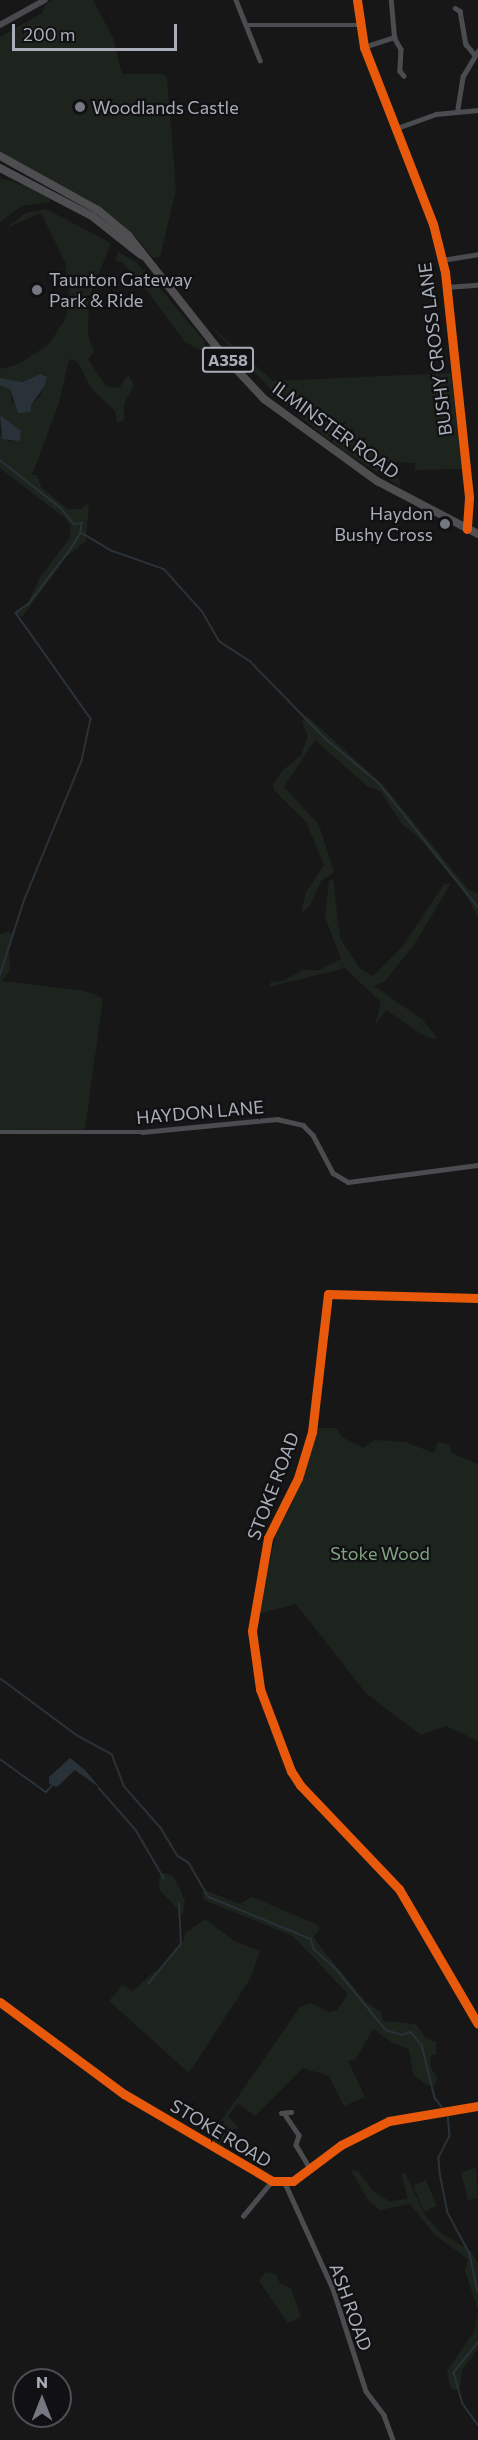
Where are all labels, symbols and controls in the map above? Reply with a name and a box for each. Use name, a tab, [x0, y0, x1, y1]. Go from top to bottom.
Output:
scale bar	[15, 12, 180, 50]
text: 200 m	[23, 23, 76, 45]
place label: Woodlands Castle	[92, 96, 239, 118]
marker: Woodlands Castle	[73, 100, 87, 114]
street label: BUSHY CROSS LANE	[414, 261, 456, 437]
place label: Taunton Gateway Park & Ride	[49, 269, 192, 312]
marker: Taunton Gateway Park & Ride	[30, 283, 44, 297]
road number: A358	[201, 347, 255, 373]
street label: ILMINSTER ROAD	[269, 377, 403, 483]
place label: Haydon Bushy Cross	[334, 503, 433, 546]
marker: Haydon Bushy Cross	[438, 517, 452, 531]
street label: HAYDON LANE	[135, 1096, 265, 1128]
street label: STOKE ROAD	[243, 1429, 303, 1543]
park label: Stoke Wood	[330, 1542, 430, 1564]
street label: STOKE ROAD	[167, 2094, 275, 2172]
street label: ASH ROAD	[325, 2260, 377, 2354]
north arrow	[12, 2368, 72, 2428]
text: N	[36, 2372, 48, 2391]

